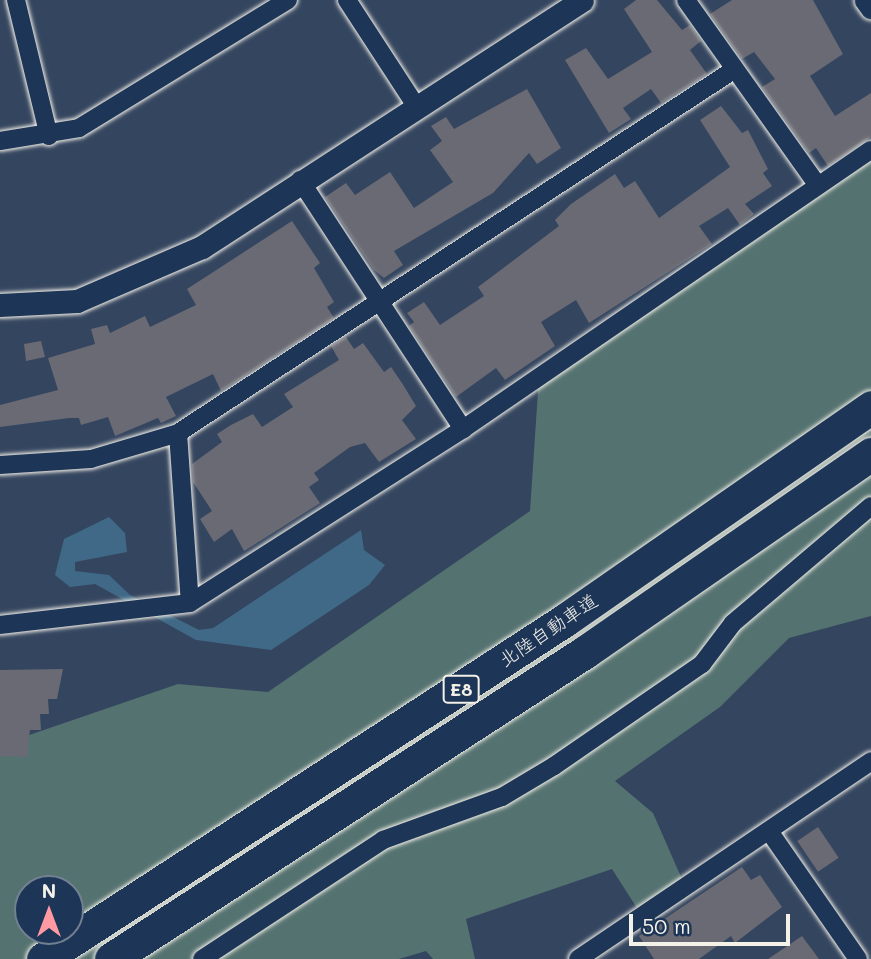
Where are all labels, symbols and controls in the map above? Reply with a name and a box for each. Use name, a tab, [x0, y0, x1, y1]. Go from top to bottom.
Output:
street label: 北陸自動車道	[494, 589, 602, 671]
road number: E8	[442, 674, 480, 704]
north arrow	[14, 875, 84, 945]
text: N	[42, 878, 56, 903]
scale bar	[633, 900, 794, 944]
text: 50 m	[642, 912, 691, 939]

